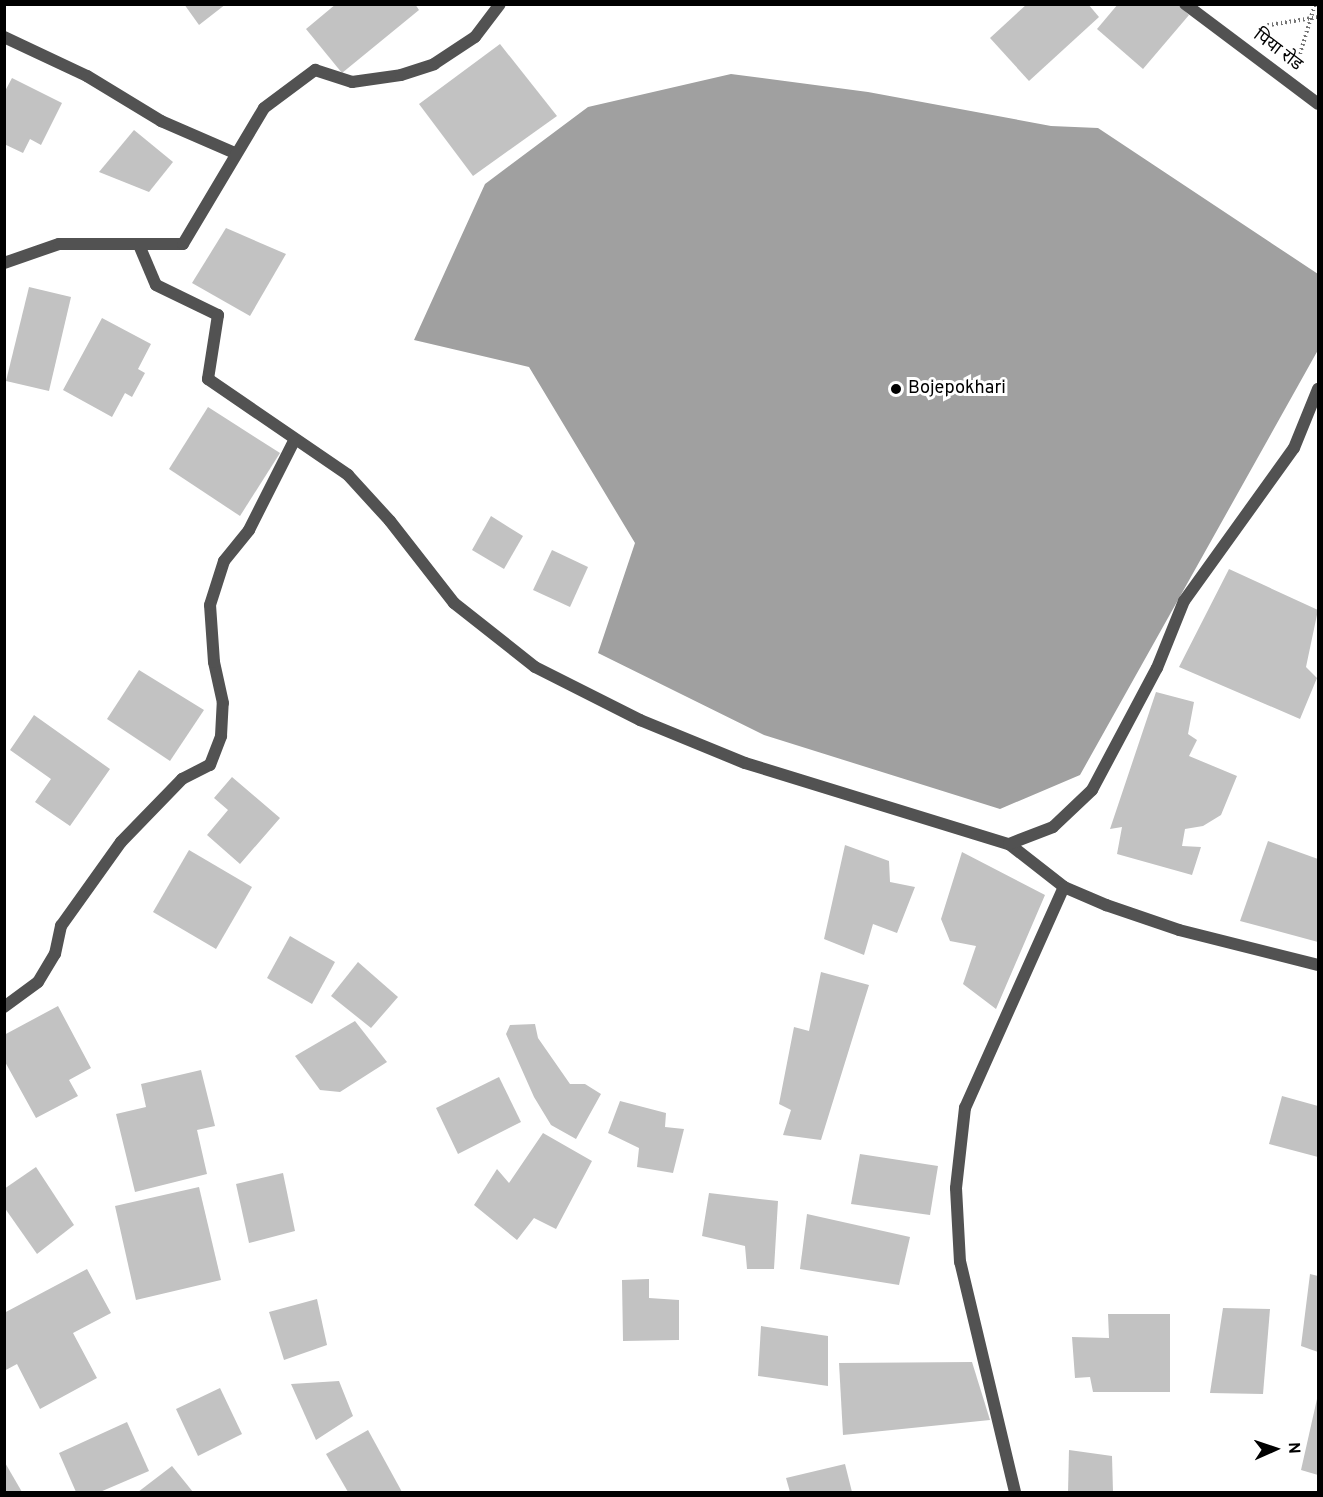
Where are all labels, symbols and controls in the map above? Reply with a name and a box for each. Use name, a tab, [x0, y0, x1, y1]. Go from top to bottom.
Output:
street label: पिया रोड	[1248, 26, 1306, 76]
place label: Bojepokhari	[908, 378, 1006, 400]
marker: Bojepokhari	[889, 382, 903, 396]
north arrow	[1245, 1419, 1305, 1479]
text: N	[1283, 1442, 1303, 1454]

